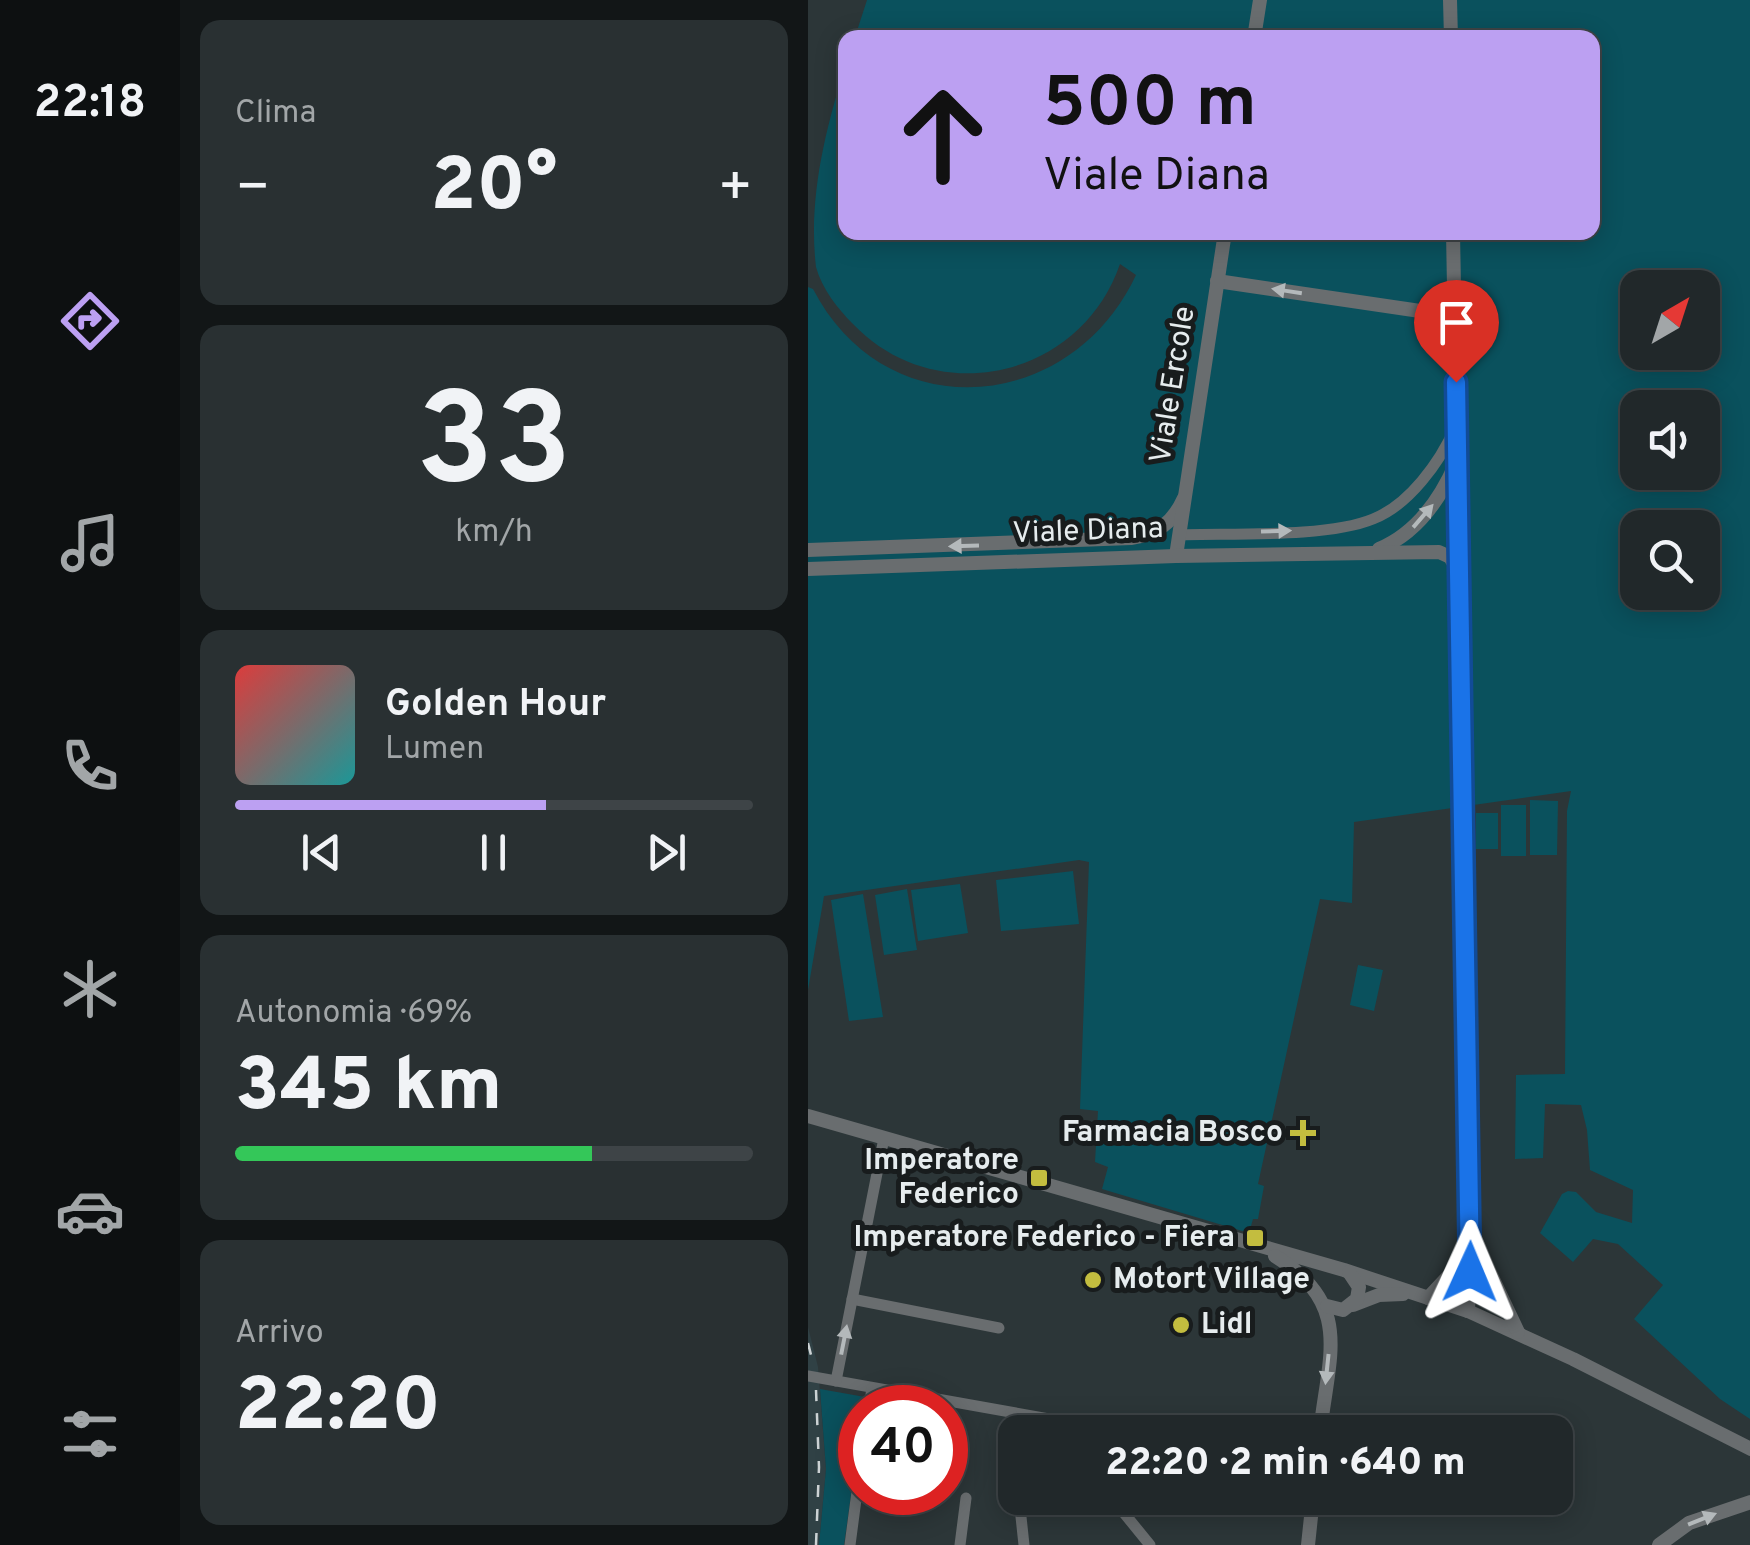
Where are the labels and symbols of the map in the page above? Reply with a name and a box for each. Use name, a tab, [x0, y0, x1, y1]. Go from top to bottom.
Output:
north arrow	[1620, 270, 1720, 370]
pin	[1414, 280, 1499, 383]
one-way arrow	[1271, 283, 1302, 299]
street label: Viale Ercole	[1143, 304, 1205, 466]
one-way arrow	[1412, 504, 1434, 529]
street label: Viale Diana	[1012, 511, 1164, 553]
one-way arrow	[1261, 523, 1293, 539]
one-way arrow	[948, 538, 980, 554]
place label: Farmacia Bosco	[1062, 1115, 1283, 1152]
marker: Farmacia Bosco	[1292, 1122, 1314, 1144]
place label: Imperatore Federico	[864, 1143, 1019, 1214]
marker: Imperatore Federico	[1028, 1167, 1050, 1189]
place label: Imperatore Federico - Fiera	[853, 1220, 1235, 1257]
position arrow	[1418, 1220, 1522, 1324]
marker: Imperatore Federico - Fiera	[1244, 1227, 1266, 1249]
place label: Motort Village	[1113, 1262, 1310, 1299]
marker: Motort Village	[1082, 1269, 1104, 1291]
place label: Lidl	[1201, 1307, 1253, 1344]
marker: Lidl	[1170, 1314, 1192, 1336]
one-way arrow	[837, 1324, 852, 1355]
one-way arrow	[1319, 1354, 1335, 1386]
speed limit sign: 40	[838, 1385, 968, 1515]
one-way arrow	[1688, 1510, 1718, 1526]

